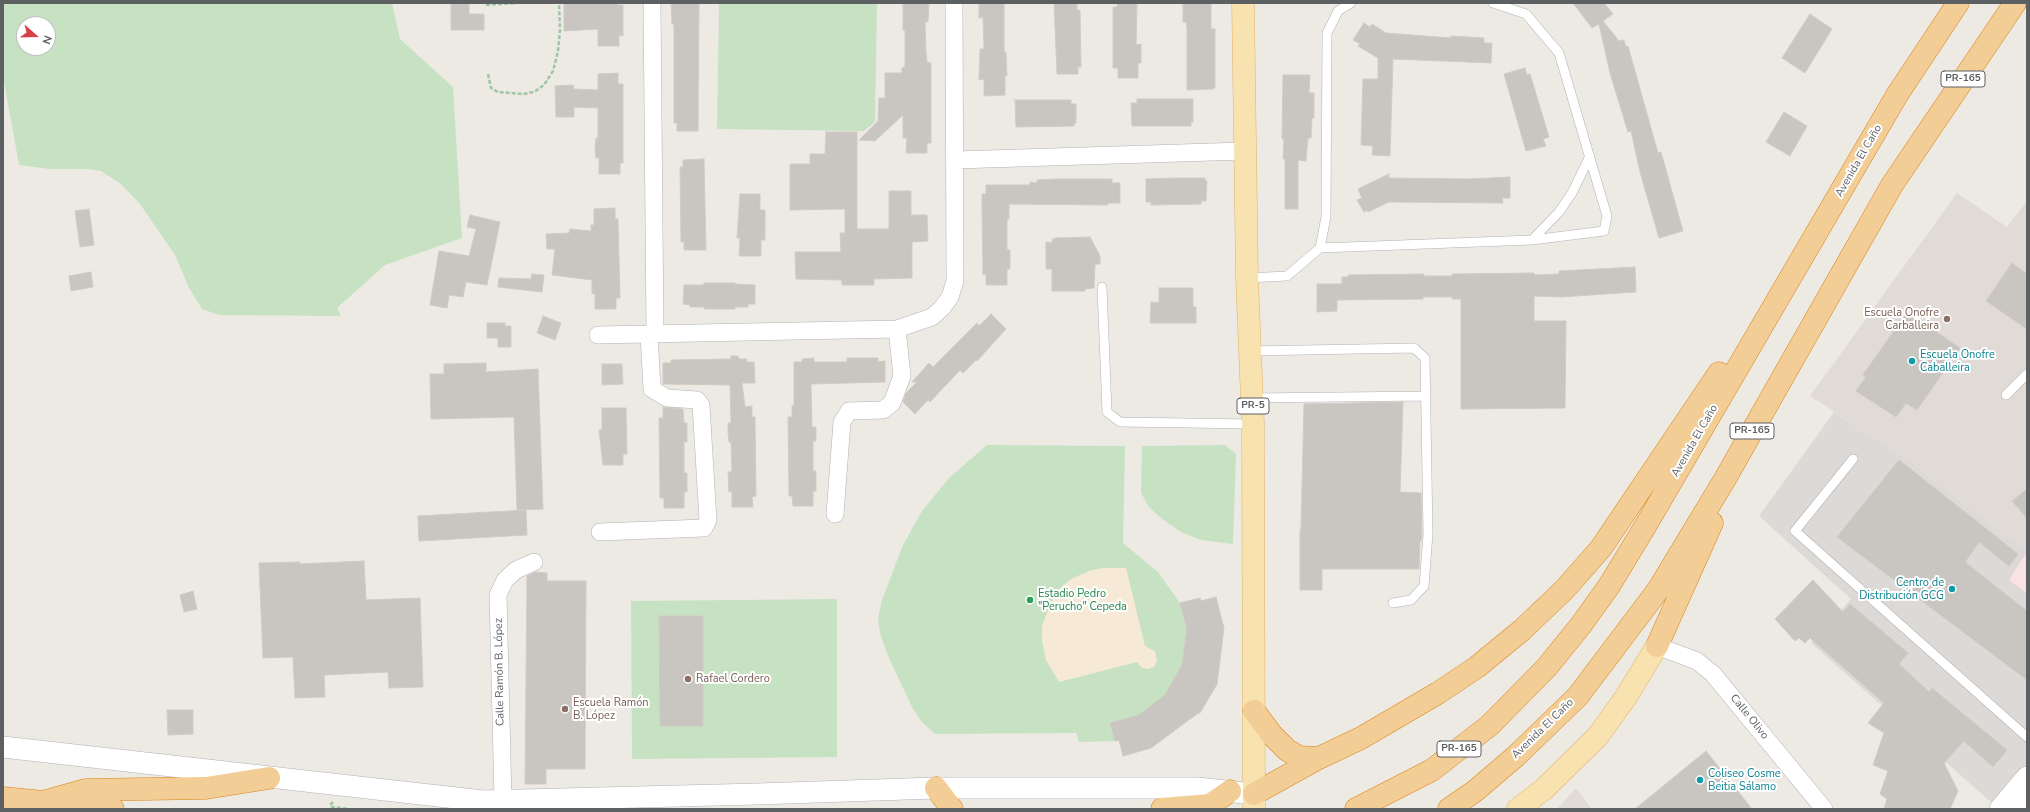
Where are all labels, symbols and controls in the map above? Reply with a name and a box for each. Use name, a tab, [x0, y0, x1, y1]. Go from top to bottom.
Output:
north arrow	[16, 16, 56, 56]
text: N	[38, 33, 55, 46]
road number: PR-165	[1941, 71, 1985, 87]
street label: Avenida El Caño	[1833, 123, 1885, 199]
place label: Escuela Onofre Carballeira	[1864, 306, 1939, 332]
marker: Escuela Onofre Carballeira	[1942, 314, 1952, 324]
place label: Escuela Onofre Caballeira	[1920, 348, 1995, 374]
marker: Escuela Onofre Caballeira	[1907, 356, 1917, 366]
road number: PR-5	[1237, 398, 1269, 414]
street label: Avenida El Caño	[1669, 403, 1721, 479]
road number: PR-165	[1730, 423, 1774, 439]
place label: Centro de Distribución GCG	[1859, 576, 1944, 602]
marker: Centro de Distribución GCG	[1947, 584, 1957, 594]
place label: Estadio Pedro "Perucho" Cepeda	[1038, 587, 1127, 613]
marker: Estadio Pedro "Perucho" Cepeda	[1025, 595, 1035, 605]
street label: Calle Ramón B. López	[492, 618, 508, 726]
place label: Rafael Cordero	[696, 672, 770, 686]
marker: Rafael Cordero	[683, 674, 693, 684]
street label: Calle Olivo	[1727, 692, 1771, 742]
place label: Escuela Ramón B. López	[573, 696, 649, 722]
street label: Avenida El Caño	[1509, 696, 1577, 762]
marker: Escuela Ramón B. López	[560, 704, 570, 714]
road number: PR-165	[1437, 741, 1481, 757]
place label: Coliseo Cosme Beitia Sálamo	[1708, 767, 1781, 793]
marker: Coliseo Cosme Beitia Sálamo	[1695, 775, 1705, 785]

